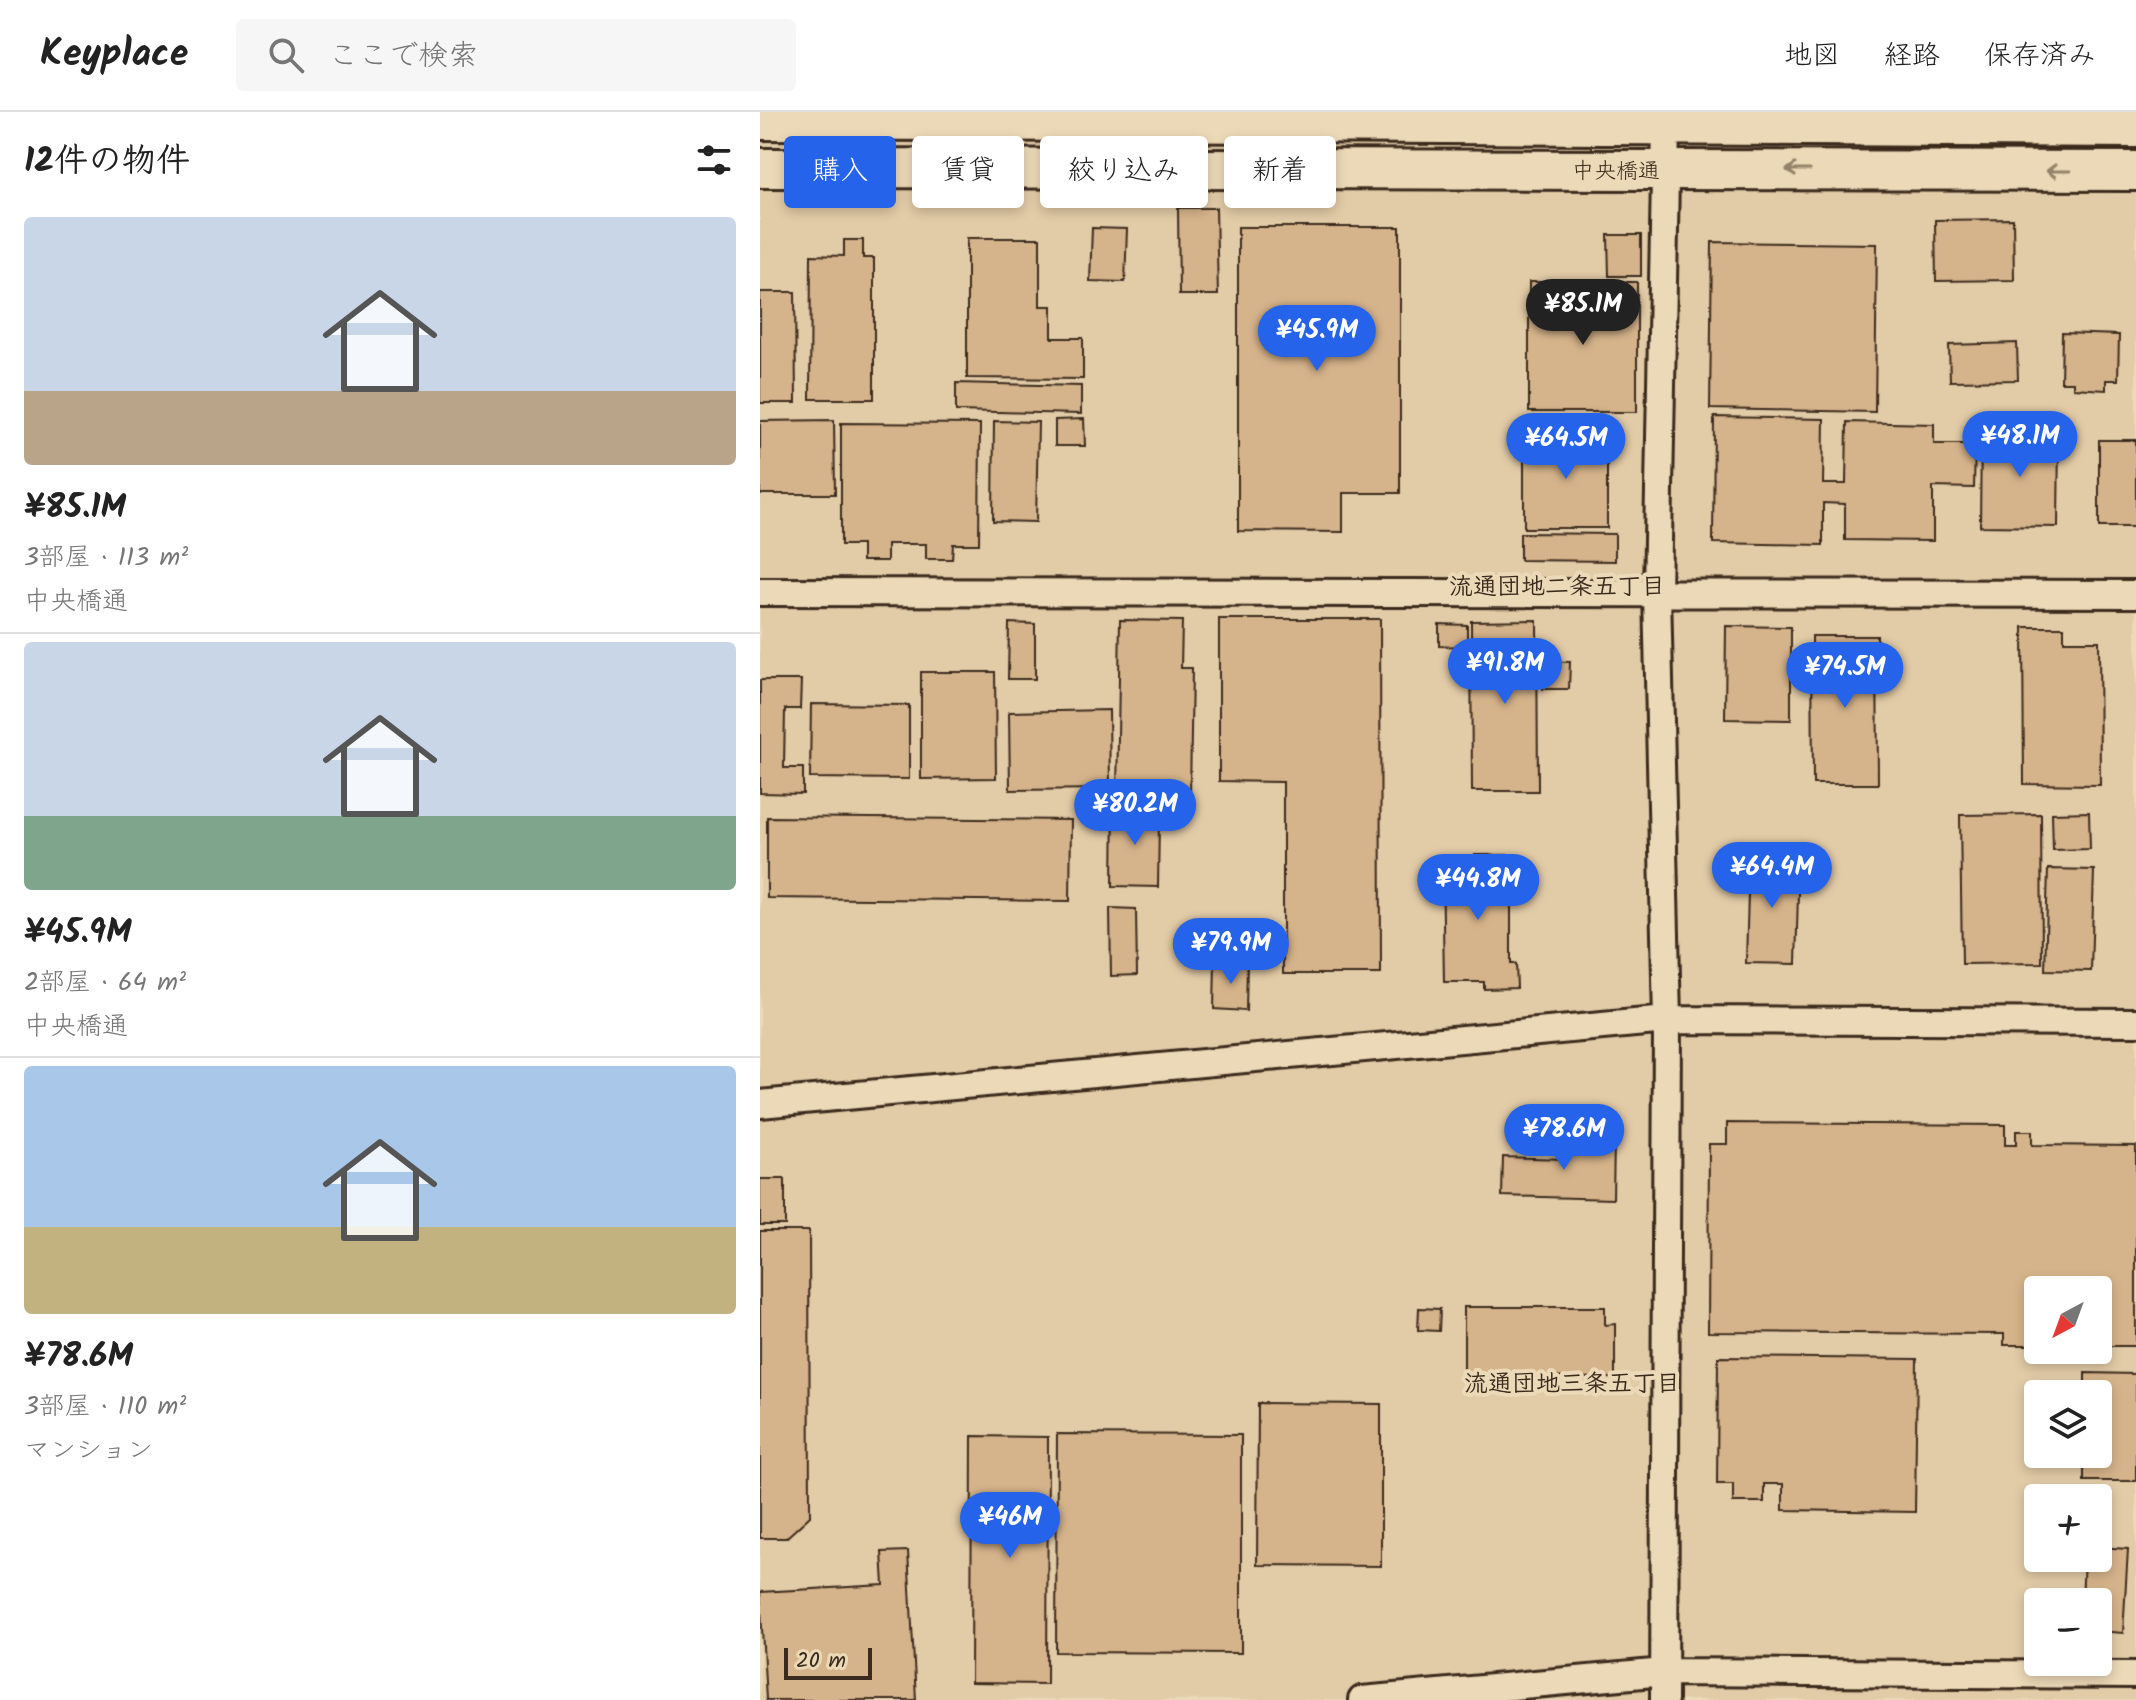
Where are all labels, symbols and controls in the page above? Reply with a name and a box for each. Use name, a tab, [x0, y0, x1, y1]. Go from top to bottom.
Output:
search box	[236, 19, 796, 91]
text: Keyplace	[40, 25, 188, 85]
icon: search	[264, 33, 308, 77]
text: ここで検索	[328, 33, 478, 81]
text: 地図	[1784, 34, 1840, 79]
text: 経路	[1884, 34, 1940, 79]
text: 保存済み	[1984, 34, 2096, 79]
text: 12件の物件	[24, 135, 190, 189]
chip: 購入	[784, 136, 896, 208]
chip: 賃貸	[912, 136, 1024, 208]
chip: 絞り込み	[1040, 136, 1208, 208]
chip: 新着	[1224, 136, 1336, 208]
icon: filters	[692, 138, 736, 182]
street label: 中央橋通	[1572, 155, 1660, 190]
one-way arrow	[1785, 162, 1812, 178]
one-way arrow	[2045, 163, 2072, 179]
icon: home	[308, 269, 452, 413]
pin: ¥85.1M	[1518, 279, 1648, 347]
text: ¥85.1M	[1544, 284, 1622, 326]
pin: ¥45.9M	[1252, 305, 1382, 373]
text: ¥45.9M	[1276, 310, 1358, 352]
pin: ¥48.1M	[1955, 411, 2085, 479]
pin: ¥64.5M	[1501, 413, 1631, 481]
text: ¥48.1M	[1980, 416, 2060, 458]
text: ¥64.5M	[1524, 418, 1608, 460]
text: ¥85.1M	[24, 481, 126, 535]
text: 3部屋 · 113 m²	[24, 537, 188, 579]
district label: 流通団地二条五丁目	[1449, 568, 1665, 607]
text: 中央橋通	[24, 581, 128, 623]
pin: ¥91.8M	[1440, 638, 1570, 706]
pin: ¥74.5M	[1780, 642, 1910, 710]
text: ¥91.8M	[1466, 643, 1544, 685]
text: ¥74.5M	[1804, 647, 1886, 689]
icon: home	[308, 694, 452, 838]
pin: ¥80.2M	[1070, 779, 1200, 847]
text: ¥80.2M	[1092, 784, 1178, 826]
pin: ¥64.4M	[1707, 842, 1837, 910]
text: ¥64.4M	[1730, 847, 1814, 889]
pin: ¥44.8M	[1413, 854, 1543, 922]
text: ¥44.8M	[1435, 859, 1521, 901]
text: ¥45.9M	[24, 906, 132, 960]
pin: ¥79.9M	[1166, 918, 1296, 986]
text: ¥79.9M	[1191, 923, 1271, 965]
text: 2部屋 · 64 m²	[24, 962, 186, 1004]
text: 中央橋通	[24, 1006, 128, 1048]
pin: ¥78.6M	[1499, 1104, 1629, 1172]
text: ¥78.6M	[1522, 1109, 1606, 1151]
icon: home	[308, 1118, 452, 1262]
north arrow	[2024, 1276, 2112, 1364]
map controls	[2024, 1276, 2112, 1676]
text: ¥78.6M	[24, 1330, 133, 1384]
district label: 流通団地三条五丁目	[1464, 1365, 1680, 1404]
button: layers	[2024, 1380, 2112, 1468]
text: 3部屋 · 110 m²	[24, 1386, 186, 1428]
text: マンション	[24, 1430, 153, 1472]
button: +	[2024, 1484, 2112, 1572]
pin: ¥46M	[963, 1492, 1057, 1560]
text: ¥46M	[978, 1497, 1042, 1539]
button: −	[2024, 1588, 2112, 1676]
scale bar	[784, 1644, 872, 1680]
text: 20 m	[796, 1644, 846, 1679]

